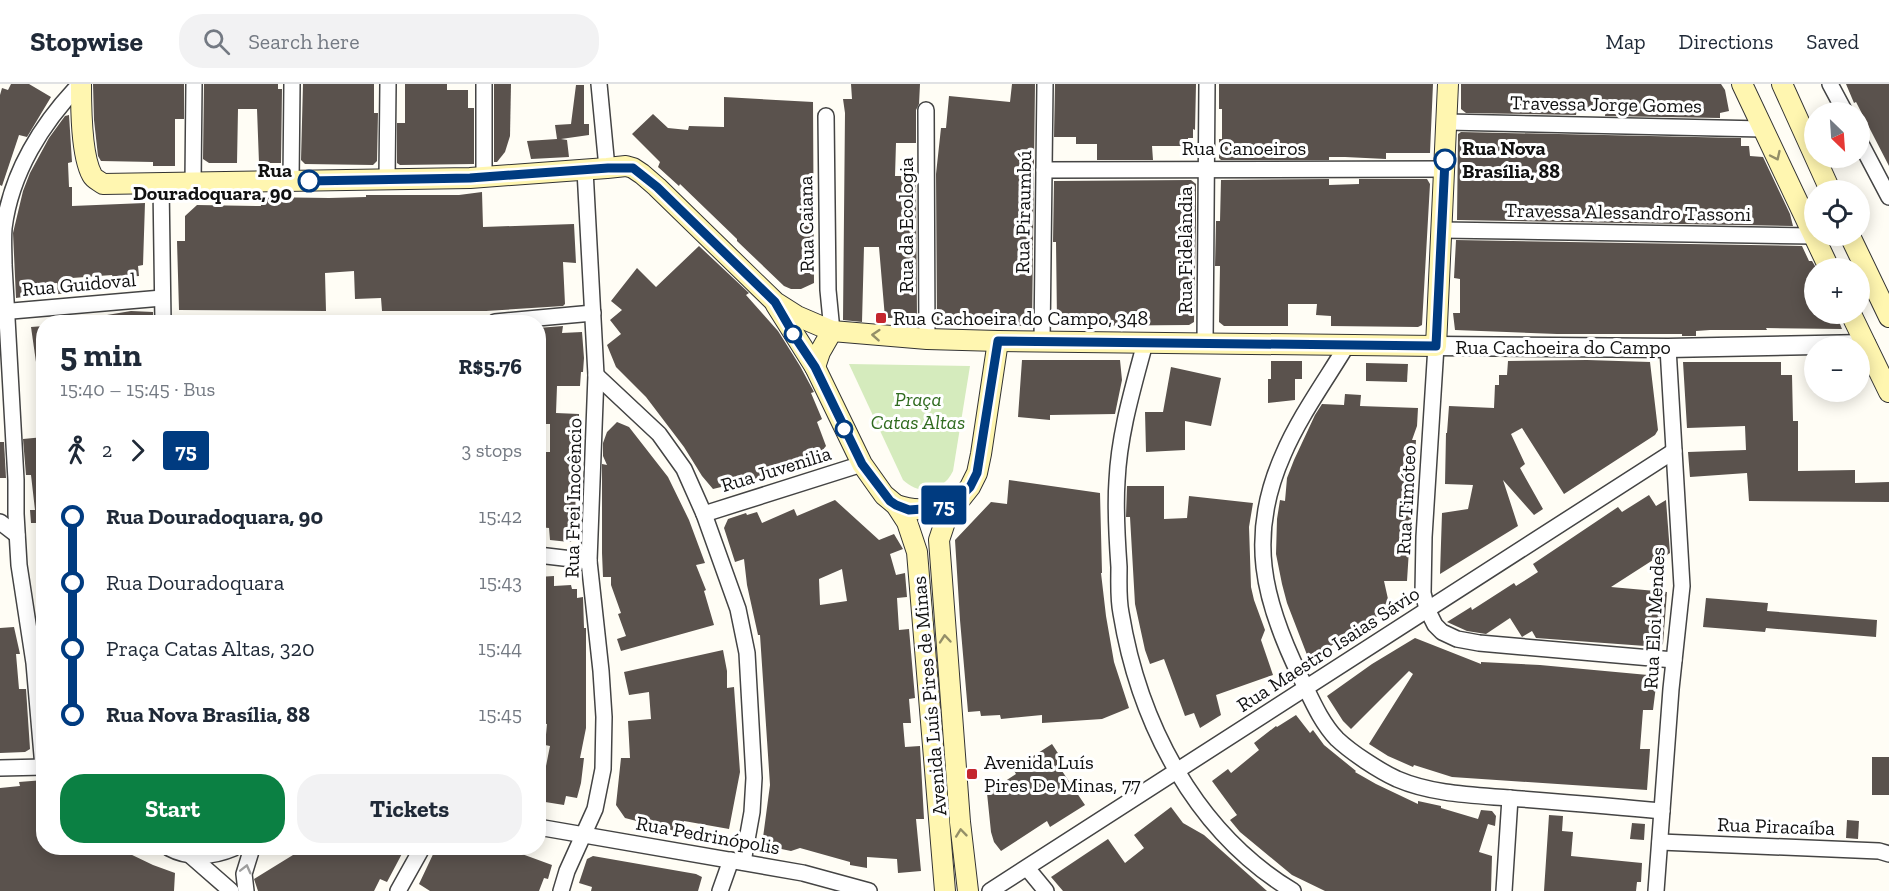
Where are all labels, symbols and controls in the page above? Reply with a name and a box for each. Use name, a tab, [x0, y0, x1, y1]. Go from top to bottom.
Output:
search box	[179, 14, 599, 68]
text: Stopwise	[30, 25, 143, 58]
icon: search	[200, 25, 233, 58]
text: Search here	[248, 28, 360, 55]
text: Map	[1606, 29, 1646, 54]
text: Directions	[1679, 29, 1773, 54]
text: Saved	[1806, 29, 1859, 54]
street label: Travessa Jorge Gomes	[1510, 90, 1702, 118]
north arrow	[1804, 102, 1870, 168]
map controls	[1804, 102, 1870, 402]
street label: Rua Canoeiros	[1182, 136, 1306, 160]
place label: Rua Nova Brasília, 88	[1462, 136, 1560, 183]
marker: Rua Nova Brasília, 88	[1434, 149, 1456, 171]
street label: Rua Piraumbú	[1010, 150, 1036, 274]
one-way arrow	[1769, 150, 1781, 161]
street label: Rua da Ecologia	[894, 157, 918, 293]
place label: Rua Douradoquara, 90	[133, 158, 292, 205]
marker: Rua Douradoquara, 90	[298, 170, 320, 192]
street label: Rua Caiana	[793, 175, 819, 273]
button: locate	[1804, 180, 1870, 246]
street label: Rua Fidelândia	[1173, 186, 1197, 314]
street label: Travessa Alessandro Tassoni	[1505, 198, 1752, 226]
button: +	[1804, 258, 1870, 324]
street label: Rua Guidoval	[21, 267, 137, 301]
place label: Rua Cachoeira do Campo, 348	[893, 306, 1148, 330]
marker: Rua Cachoeira do Campo, 348	[874, 311, 888, 325]
unlabelled marker	[784, 325, 802, 343]
one-way arrow	[872, 329, 881, 342]
text: 5 min	[60, 335, 142, 374]
street label: Rua Cachoeira do Campo	[1455, 335, 1671, 359]
button: −	[1804, 336, 1870, 402]
text: R$5.76	[459, 353, 522, 380]
text: 15:40 – 15:45 · Bus	[60, 377, 215, 401]
park label: Praça Catas Altas	[871, 387, 965, 434]
street label: Rua Frei Inocêncio	[560, 418, 586, 578]
unlabelled marker	[835, 420, 853, 438]
icon: walk	[60, 434, 93, 467]
icon: forward	[121, 434, 154, 467]
text: 2	[102, 438, 112, 462]
text: 75	[175, 438, 197, 463]
text: 3 stops	[461, 438, 522, 462]
street label: Rua Juvenilia	[718, 441, 834, 497]
street label: Rua Timóteo	[1391, 444, 1421, 556]
line badge: 75	[917, 486, 971, 524]
text: 75	[933, 493, 955, 518]
text: Rua Douradoquara, 90	[106, 503, 323, 530]
text: 15:42	[479, 504, 522, 528]
street label: Rua Eloi Mendes	[1638, 546, 1670, 690]
text: Rua Douradoquara	[106, 569, 285, 596]
text: 15:43	[479, 570, 522, 594]
street label: Avenida Luís Pires de Minas	[907, 575, 951, 817]
street label: Rua Maestro Isaias Sávio	[1232, 581, 1424, 717]
one-way arrow	[939, 634, 952, 643]
text: Praça Catas Altas, 320	[106, 635, 315, 662]
text: 15:44	[478, 636, 522, 660]
text: Rua Nova Brasília, 88	[106, 701, 310, 728]
text: 15:45	[479, 702, 522, 726]
place label: Avenida Luís Pires De Minas, 77	[984, 750, 1141, 797]
marker: Avenida Luís Pires De Minas, 77	[965, 767, 979, 781]
button: Start	[60, 774, 285, 843]
button: Tickets	[297, 774, 522, 843]
street label: Rua Pedrinópolis	[634, 811, 782, 859]
street label: Rua Piracaíba	[1717, 812, 1836, 840]
one-way arrow	[955, 828, 968, 837]
one-way arrow	[238, 864, 251, 874]

